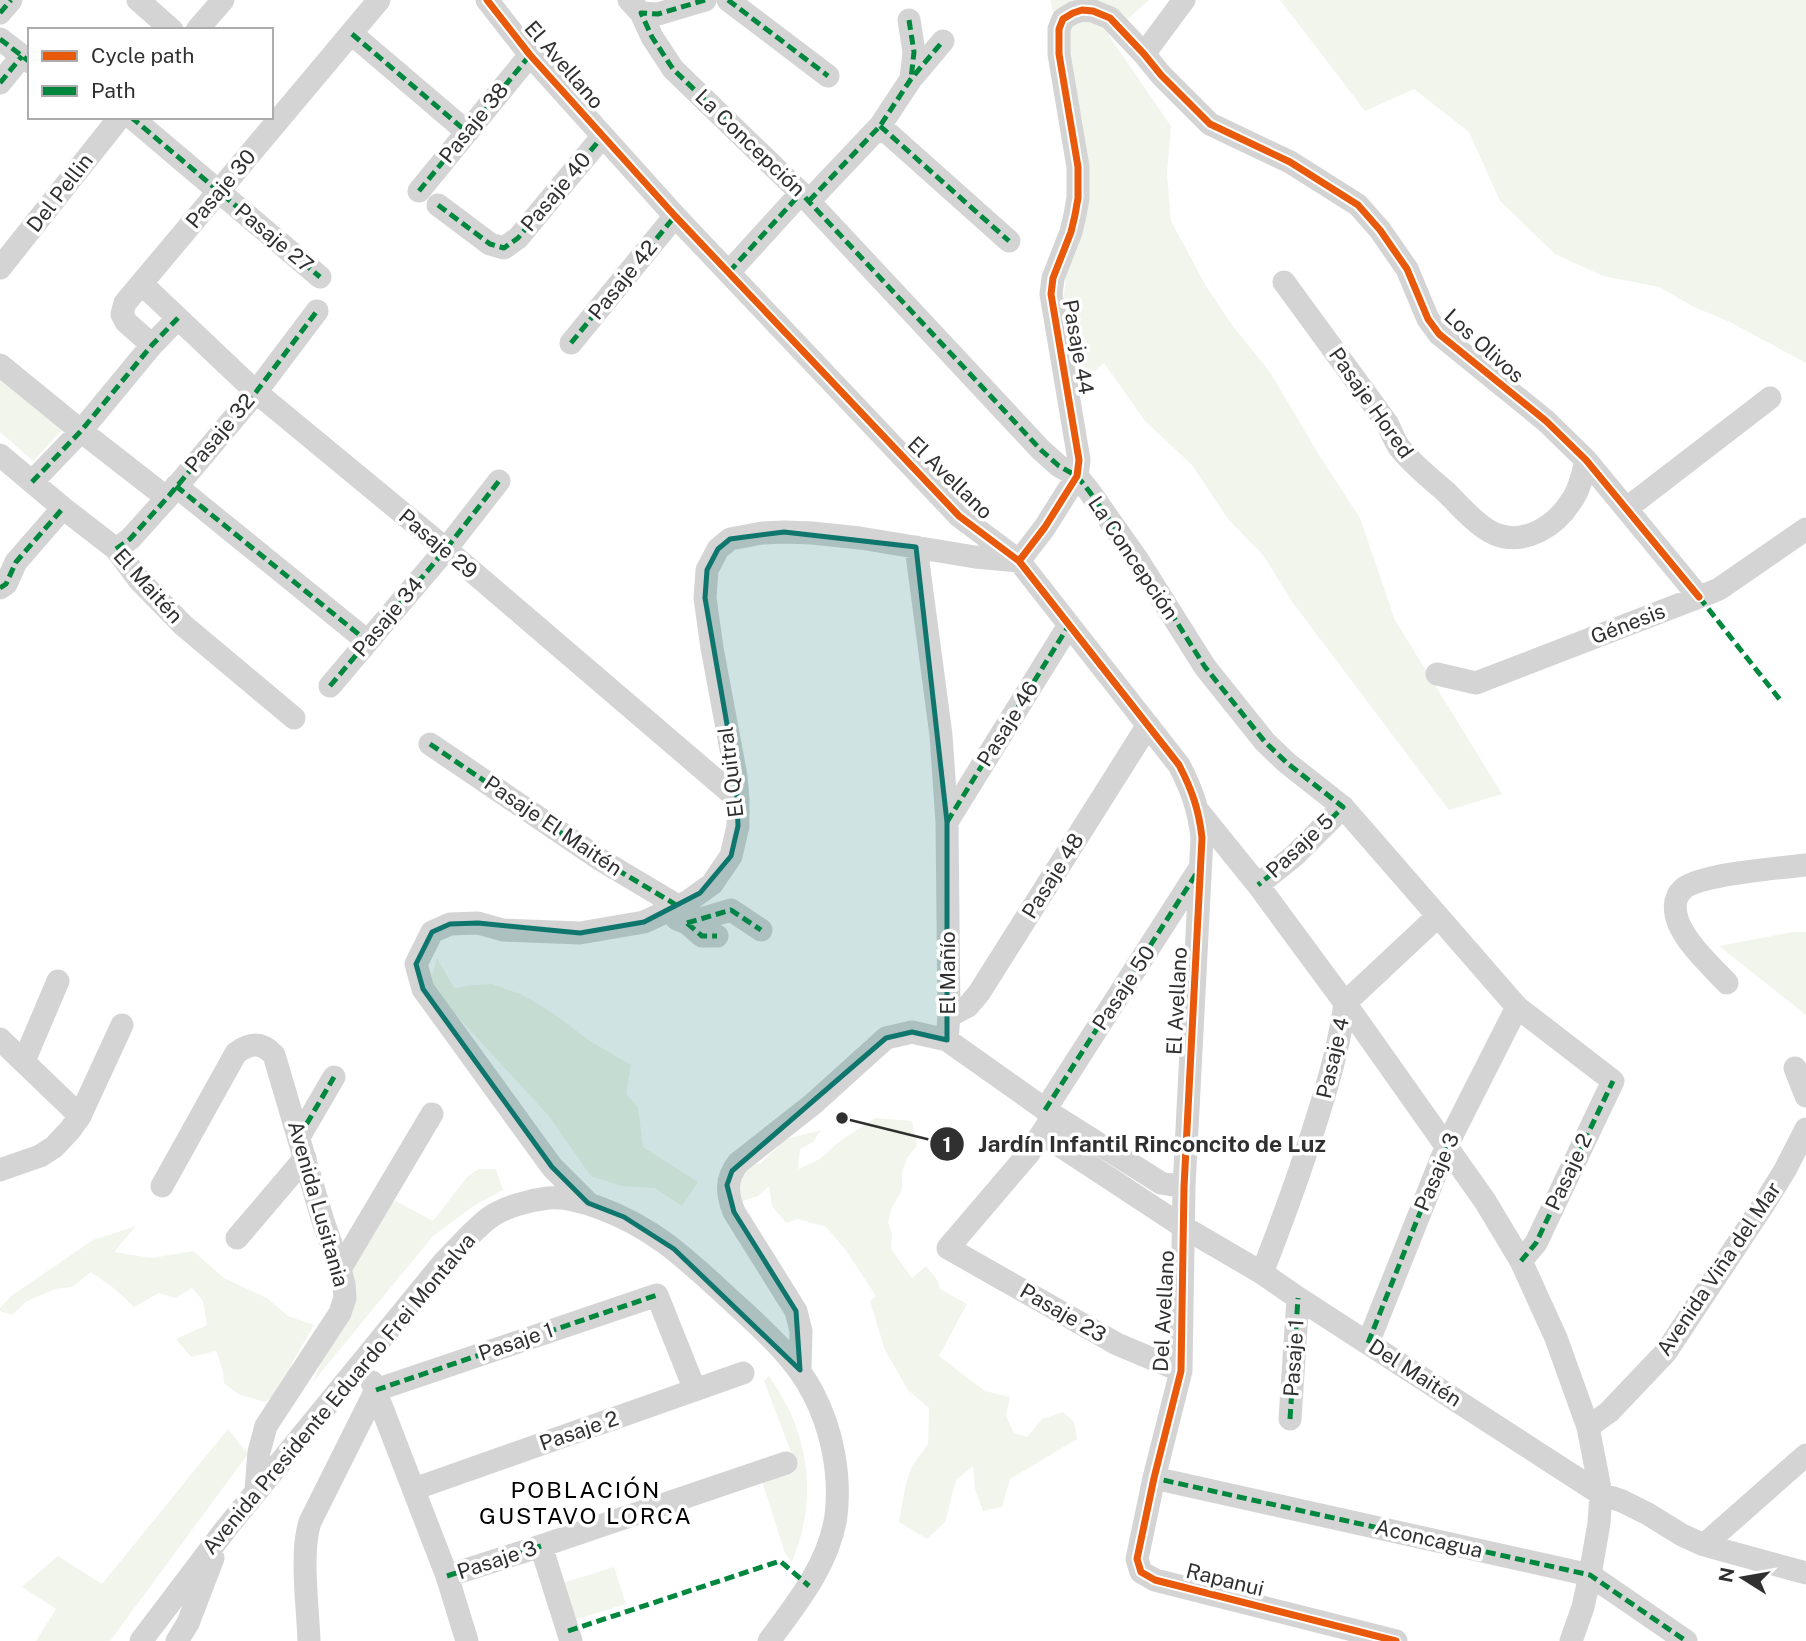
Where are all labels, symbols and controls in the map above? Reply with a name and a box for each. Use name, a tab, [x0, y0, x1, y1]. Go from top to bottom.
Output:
street label: El Avellano	[519, 16, 609, 114]
legend	[28, 28, 273, 119]
text: Cycle path	[91, 43, 194, 68]
text: Path	[91, 78, 136, 103]
street label: Pasaje 38	[434, 78, 514, 168]
street label: La Concepción	[690, 84, 811, 201]
street label: Pasaje 30	[180, 144, 261, 233]
street label: Pasaje 40	[515, 147, 596, 236]
street label: Del Pellin	[21, 148, 98, 237]
street label: Pasaje 27	[230, 198, 319, 278]
street label: Pasaje 42	[583, 235, 662, 324]
street label: Pasaje 44	[1058, 298, 1099, 396]
street label: Los Olivos	[1439, 303, 1529, 388]
street label: Pasaje Hored	[1324, 342, 1419, 463]
street label: Pasaje 32	[179, 388, 260, 477]
street label: El Avellano	[903, 431, 998, 524]
street label: La Concepción	[1083, 491, 1184, 624]
street label: Pasaje 29	[394, 504, 483, 584]
street label: El Maitén	[108, 543, 188, 628]
street label: Pasaje 34	[347, 572, 428, 661]
street label: Génesis	[1587, 598, 1669, 649]
street label: Pasaje 46	[972, 677, 1044, 771]
street label: El Quitral	[713, 725, 748, 819]
street label: Pasaje El Maitén	[480, 770, 627, 881]
street label: Pasaje 5	[1261, 808, 1338, 883]
street label: Pasaje 48	[1017, 828, 1089, 923]
street label: El Mañío	[935, 931, 960, 1015]
street label: Pasaje 50	[1087, 941, 1160, 1035]
street label: El Avellano	[1161, 946, 1192, 1056]
street label: Pasaje 4	[1311, 1015, 1354, 1101]
street label: Avenida Lusitania	[283, 1118, 354, 1290]
callout: Jardín Infantil Rinconcito de Luz	[929, 1122, 1340, 1166]
street label: Pasaje 3	[1409, 1129, 1464, 1215]
street label: Pasaje 2	[1540, 1129, 1597, 1214]
text: Jardín Infantil Rinconcito de Luz	[978, 1130, 1326, 1157]
text: 1	[943, 1132, 952, 1157]
street label: Avenida Viña del Mar	[1651, 1177, 1786, 1360]
street label: Avenida Presidente Eduardo Frei Montalva	[197, 1228, 480, 1559]
street label: Del Avellano	[1148, 1250, 1179, 1372]
street label: Pasaje 23	[1016, 1278, 1111, 1347]
street label: Pasaje 1	[475, 1317, 557, 1366]
street label: Pasaje 1	[1278, 1318, 1309, 1398]
street label: Del Maitén	[1364, 1333, 1466, 1412]
street label: Pasaje 2	[536, 1405, 622, 1456]
district label: POBLACIÓN GUSTAVO LORCA	[479, 1476, 693, 1529]
street label: Aconcagua	[1373, 1514, 1485, 1563]
street label: Pasaje 3	[454, 1535, 540, 1584]
north arrow	[1708, 1543, 1778, 1613]
street label: Rapanui	[1184, 1558, 1267, 1601]
text: N	[1714, 1565, 1739, 1584]

